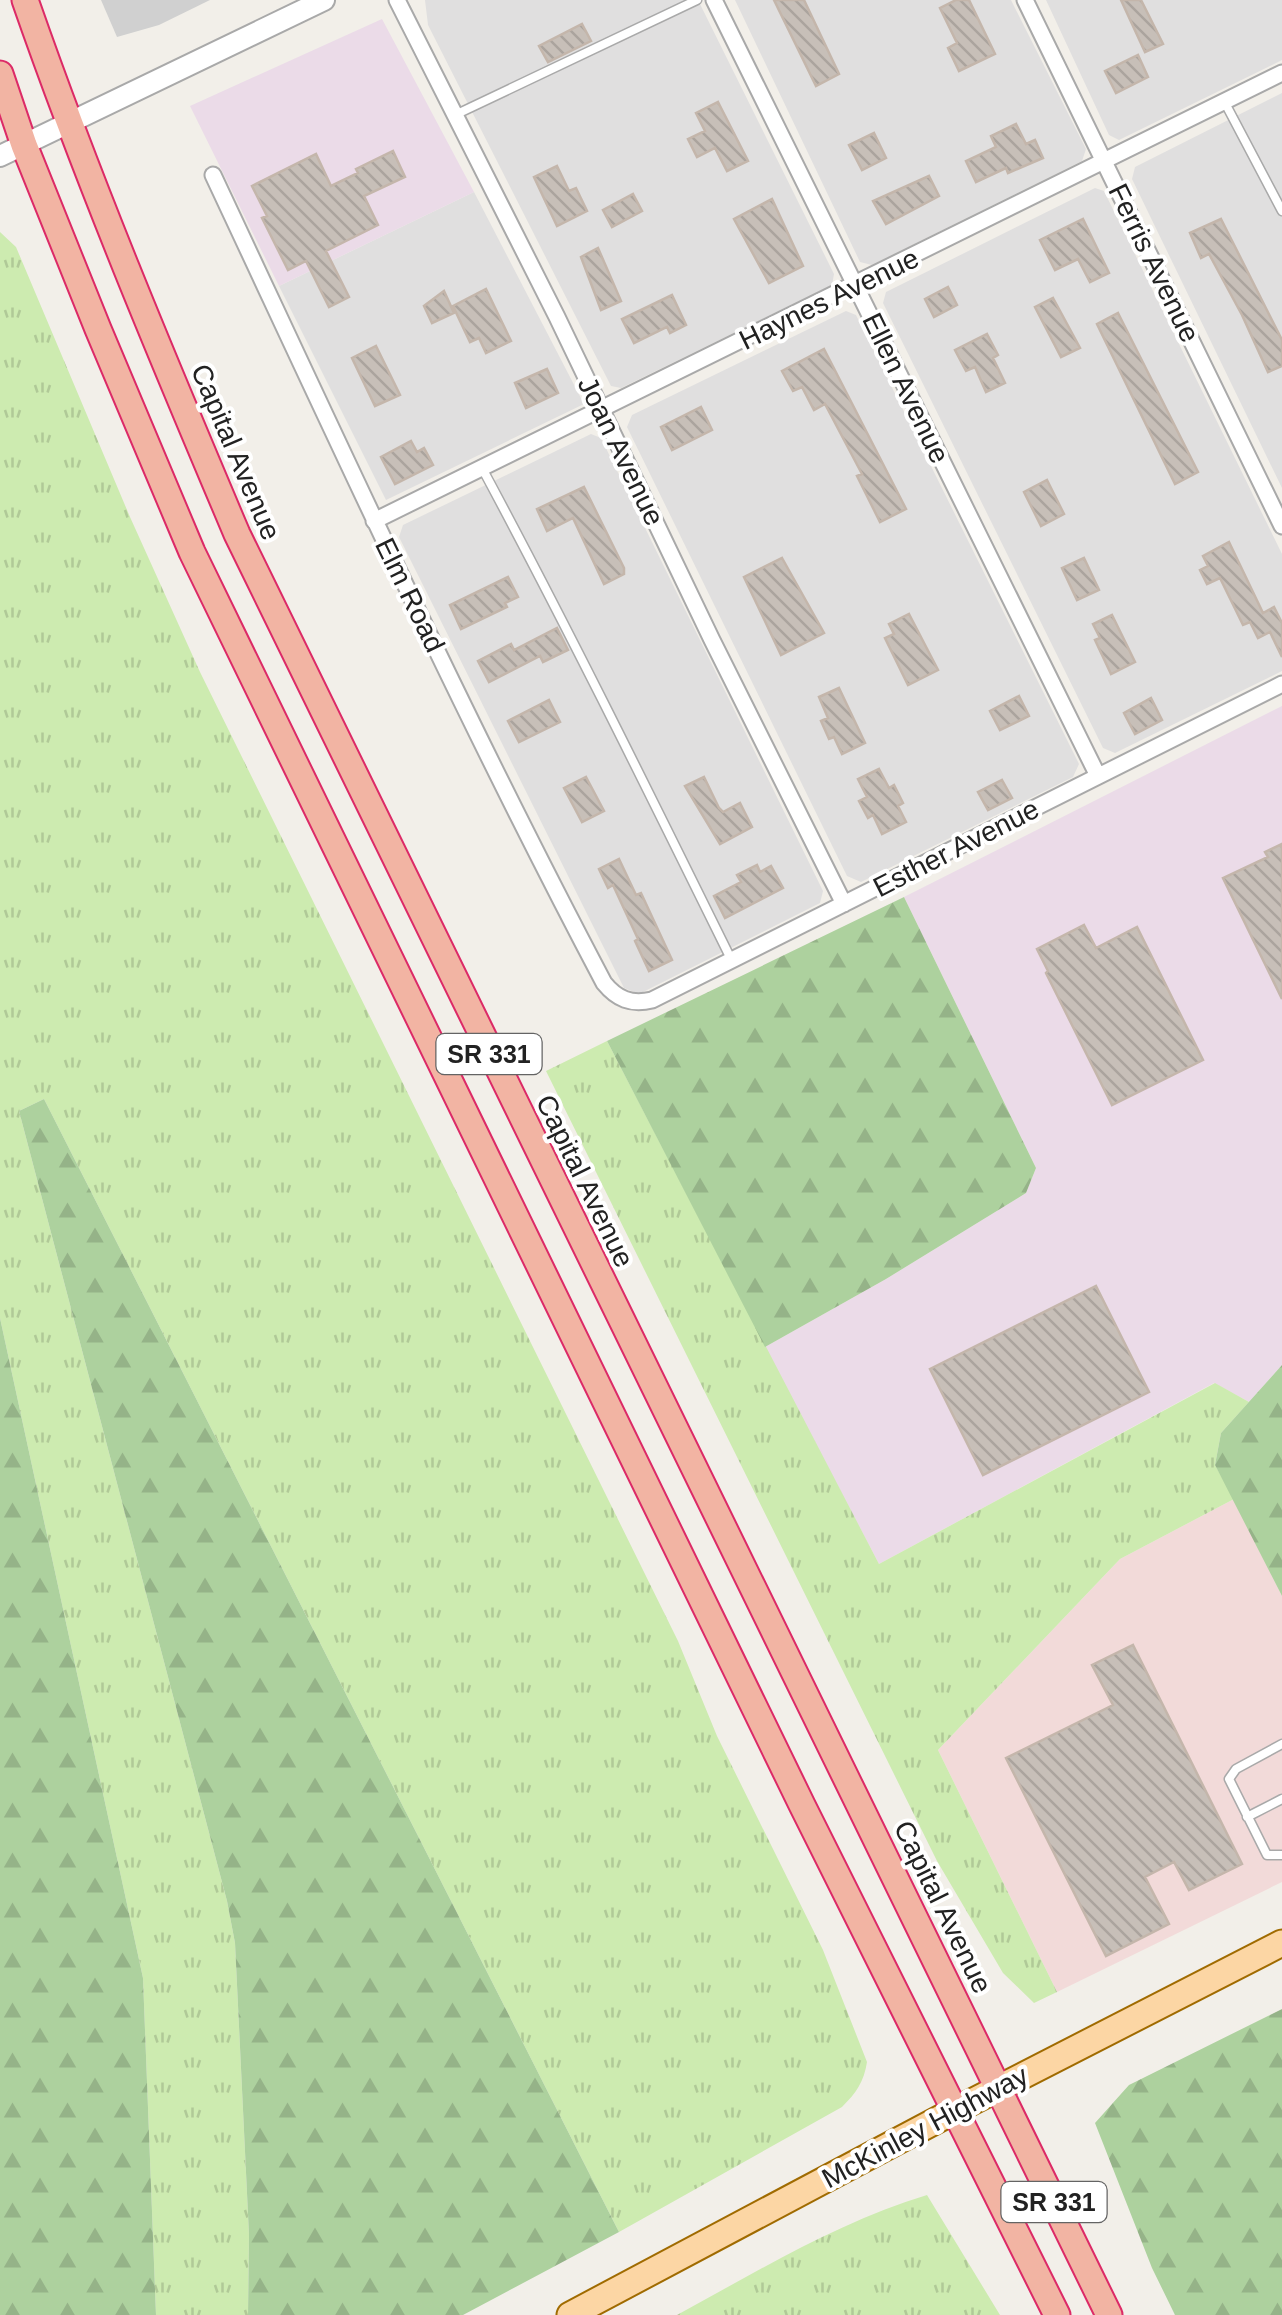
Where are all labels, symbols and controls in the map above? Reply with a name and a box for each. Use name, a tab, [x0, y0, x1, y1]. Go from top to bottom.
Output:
street label: Ferris Avenue	[1102, 179, 1206, 347]
street label: Haynes Avenue	[734, 242, 924, 356]
street label: Ellen Avenue	[856, 308, 956, 468]
street label: Capital Avenue	[185, 359, 287, 545]
street label: Joan Avenue	[572, 372, 670, 530]
street label: Elm Road	[369, 533, 451, 657]
street label: Esther Avenue	[868, 793, 1044, 903]
road number: SR 331	[436, 1034, 542, 1074]
street label: Capital Avenue	[530, 1090, 640, 1272]
street label: Capital Avenue	[888, 1816, 998, 1998]
street label: McKinley Highway	[817, 2060, 1033, 2194]
road number: SR 331	[1002, 2182, 1106, 2222]

